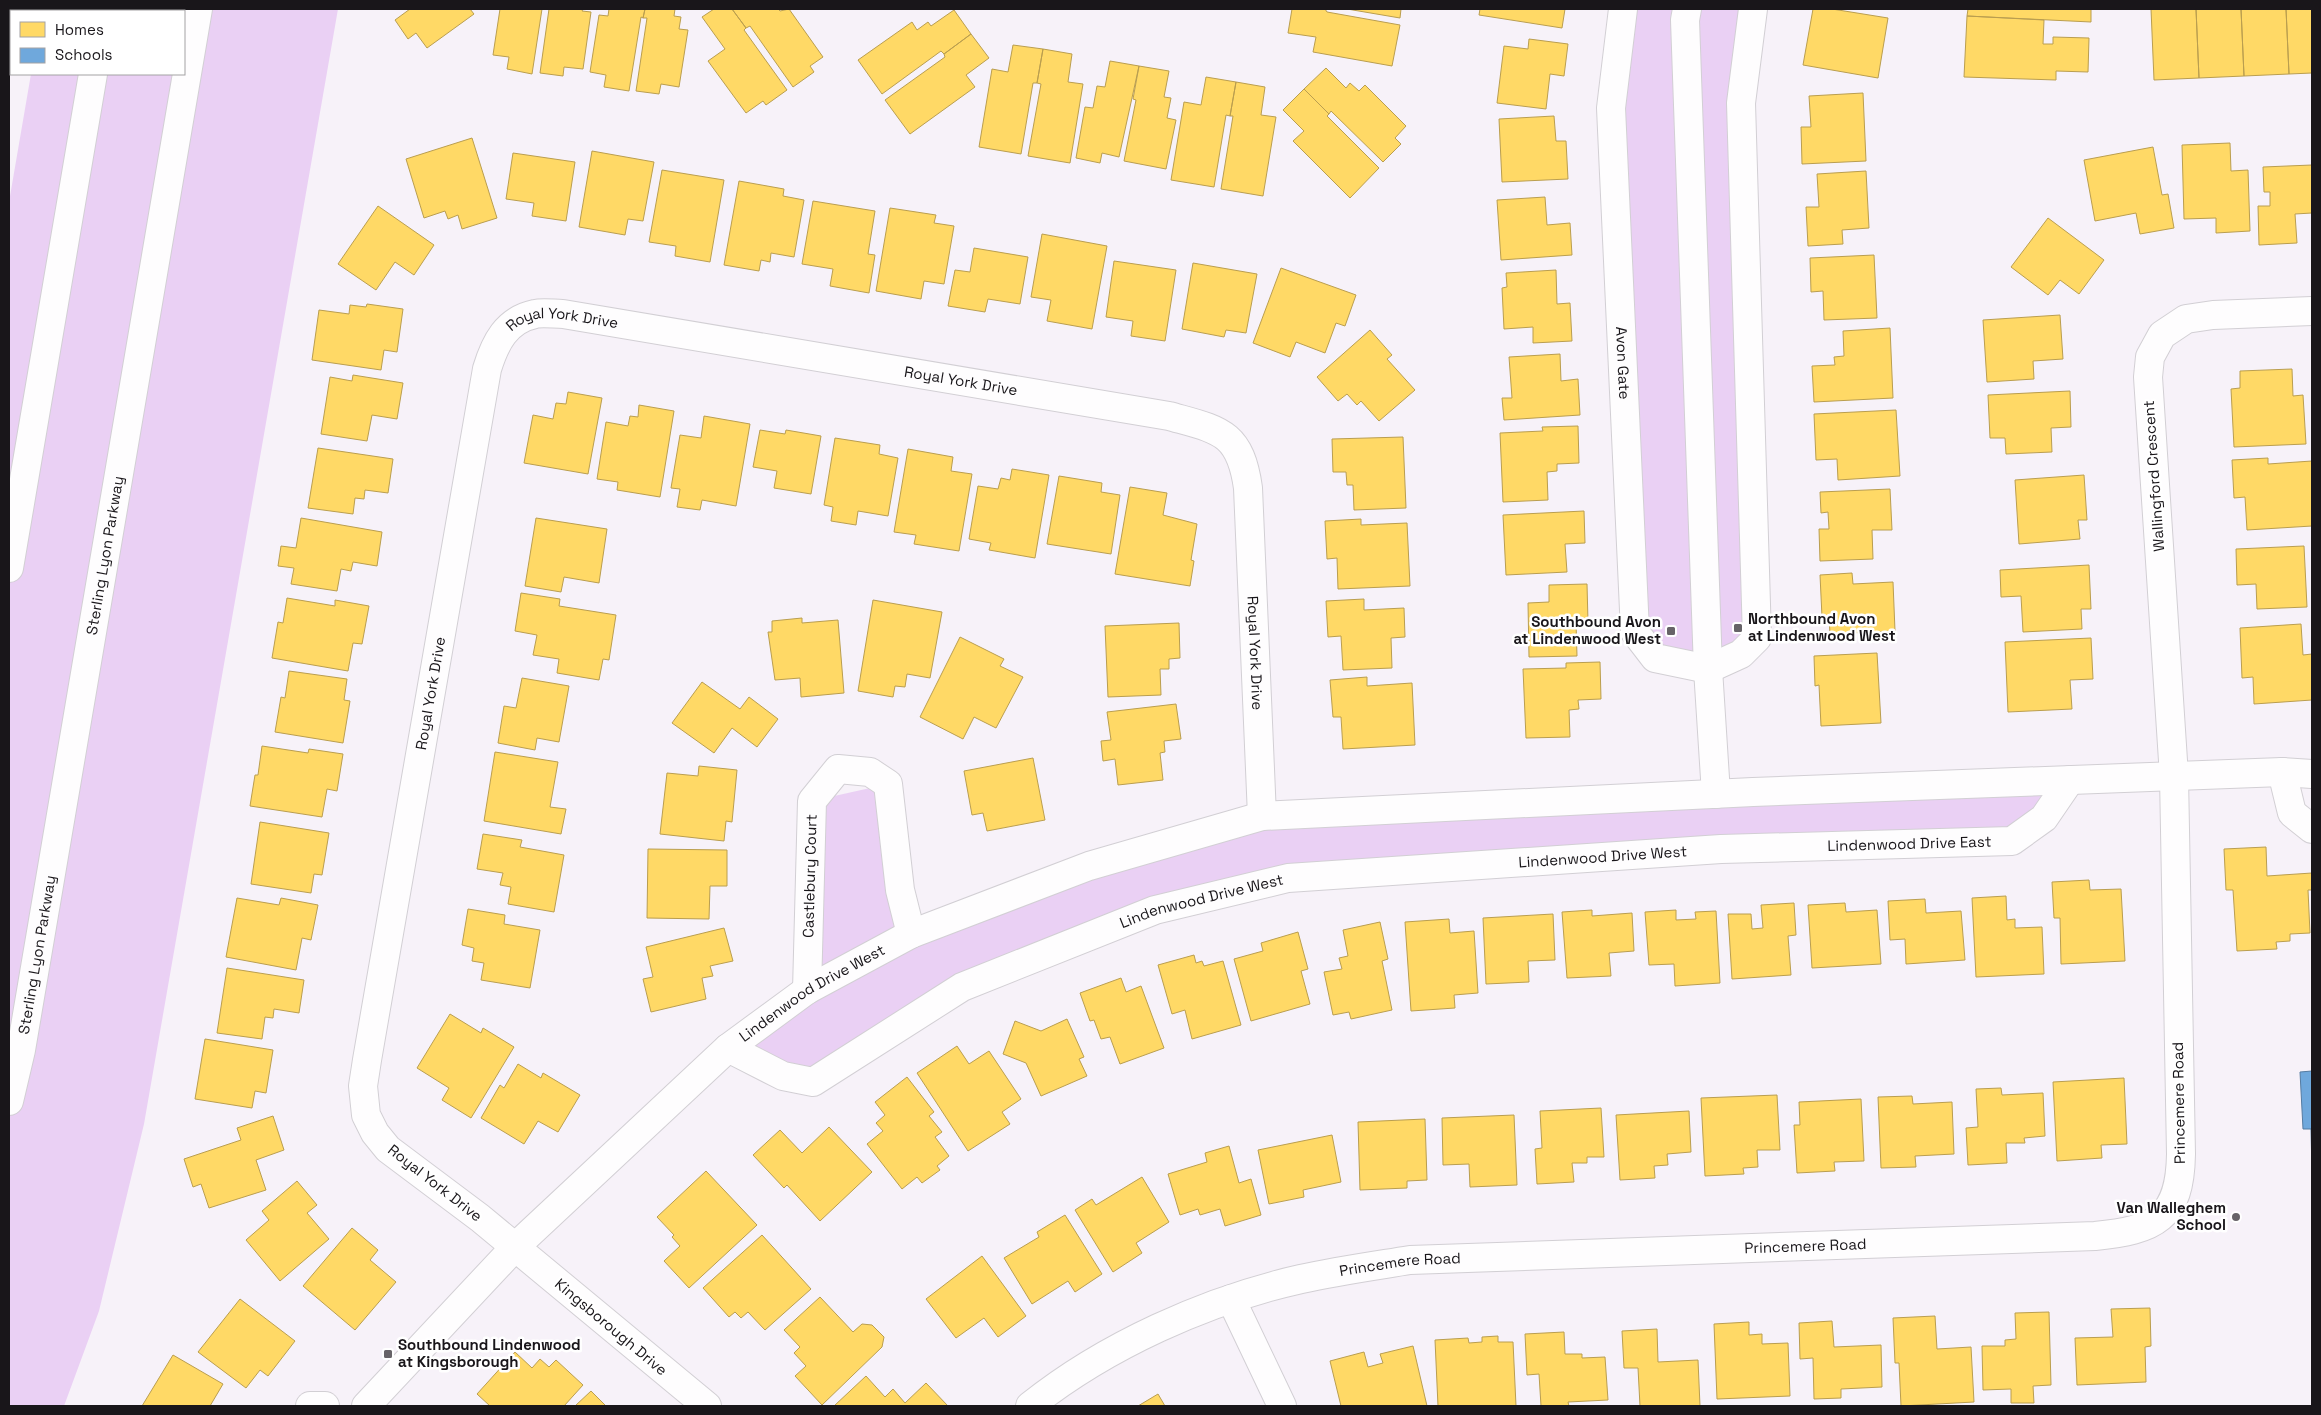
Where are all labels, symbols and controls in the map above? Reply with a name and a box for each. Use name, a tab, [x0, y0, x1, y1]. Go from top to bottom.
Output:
legend	[10, 10, 185, 75]
text: Homes	[55, 20, 104, 39]
text: Schools	[55, 45, 113, 64]
street label: Royal York Drive	[502, 303, 620, 335]
street label: Avon Gate	[1612, 326, 1634, 400]
street label: Royal York Drive	[903, 362, 1019, 399]
street label: Wallingford Crescent	[2139, 400, 2168, 552]
street label: Sterling Lyon Parkway	[82, 475, 127, 636]
street label: Royal York Drive	[1244, 595, 1267, 711]
place label: Northbound Avon at Lindenwood West	[1748, 609, 1896, 645]
place label: Southbound Avon at Lindenwood West	[1513, 612, 1661, 648]
marker: Northbound Avon at Lindenwood West	[1732, 622, 1744, 634]
marker: Southbound Avon at Lindenwood West	[1665, 625, 1677, 637]
street label: Royal York Drive	[411, 635, 449, 751]
street label: Castlebury Court	[798, 814, 821, 938]
street label: Lindenwood Drive East	[1827, 832, 1992, 855]
street label: Lindenwood Drive West	[1518, 841, 1688, 872]
street label: Lindenwood Drive West	[1117, 869, 1285, 932]
street label: Sterling Lyon Parkway	[14, 874, 60, 1036]
street label: Lindenwood Drive West	[735, 940, 888, 1046]
street label: Princemere Road	[2168, 1042, 2189, 1164]
street label: Royal York Drive	[384, 1140, 486, 1225]
place label: Van Walleghem School	[2117, 1198, 2226, 1234]
marker: Van Walleghem School	[2230, 1211, 2242, 1223]
street label: Princemere Road	[1744, 1234, 1867, 1257]
street label: Princemere Road	[1338, 1248, 1461, 1280]
street label: Kingsborough Drive	[551, 1274, 672, 1379]
place label: Southbound Lindenwood at Kingsborough	[398, 1335, 581, 1371]
marker: Southbound Lindenwood at Kingsborough	[382, 1348, 394, 1360]

